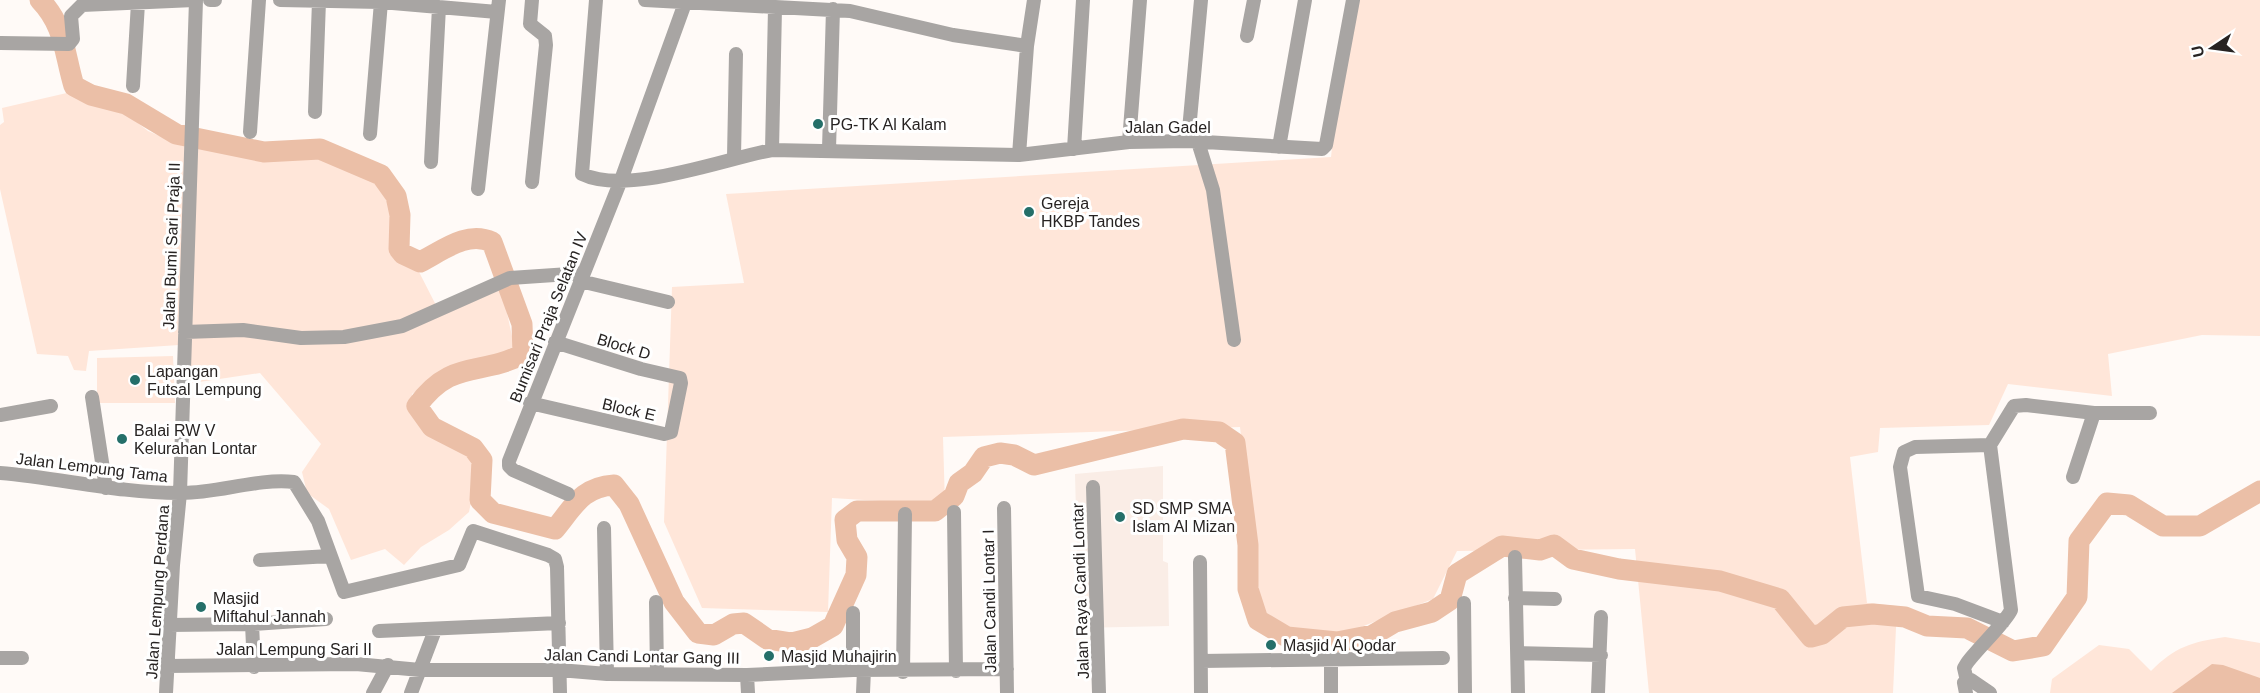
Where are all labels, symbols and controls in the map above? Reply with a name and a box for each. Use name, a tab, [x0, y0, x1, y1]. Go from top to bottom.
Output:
north arrow	[2182, 18, 2242, 78]
text: U	[2188, 44, 2207, 59]
place label: PG-TK Al Kalam	[830, 116, 946, 133]
marker: PG-TK Al Kalam	[811, 117, 825, 131]
street label: Jalan Gadel	[1125, 119, 1211, 136]
street label: Jalan Bumi Sari Praja II	[160, 162, 183, 330]
place label: Gereja HKBP Tandes	[1041, 195, 1140, 230]
marker: Gereja HKBP Tandes	[1022, 205, 1036, 219]
street label: Bumisari Praja Selatan IV	[506, 229, 591, 405]
street label: Block D	[595, 330, 653, 363]
place label: Lapangan Futsal Lempung	[147, 363, 262, 398]
marker: Lapangan Futsal Lempung	[128, 373, 142, 387]
street label: Block E	[601, 395, 657, 424]
place label: Balai RW V Kelurahan Lontar	[134, 422, 257, 457]
marker: Balai RW V Kelurahan Lontar	[115, 432, 129, 446]
street label: Jalan Lempung Tama	[15, 450, 169, 485]
place label: SD SMP SMA Islam Al Mizan	[1132, 500, 1235, 535]
street label: Jalan Raya Candi Lontar	[1069, 502, 1092, 679]
street label: Jalan Lempung Perdana	[143, 504, 172, 680]
marker: SD SMP SMA Islam Al Mizan	[1113, 510, 1127, 524]
street label: Jalan Candi Lontar I	[980, 529, 999, 673]
place label: Masjid Miftahul Jannah	[213, 590, 326, 625]
marker: Masjid Miftahul Jannah	[194, 600, 208, 614]
place label: Masjid Al Qodar	[1283, 637, 1397, 654]
marker: Masjid Al Qodar	[1264, 638, 1278, 652]
street label: Jalan Lempung Sari II	[216, 641, 372, 658]
street label: Jalan Candi Lontar Gang III	[544, 646, 740, 667]
place label: Masjid Muhajirin	[781, 648, 897, 665]
marker: Masjid Muhajirin	[762, 649, 776, 663]

